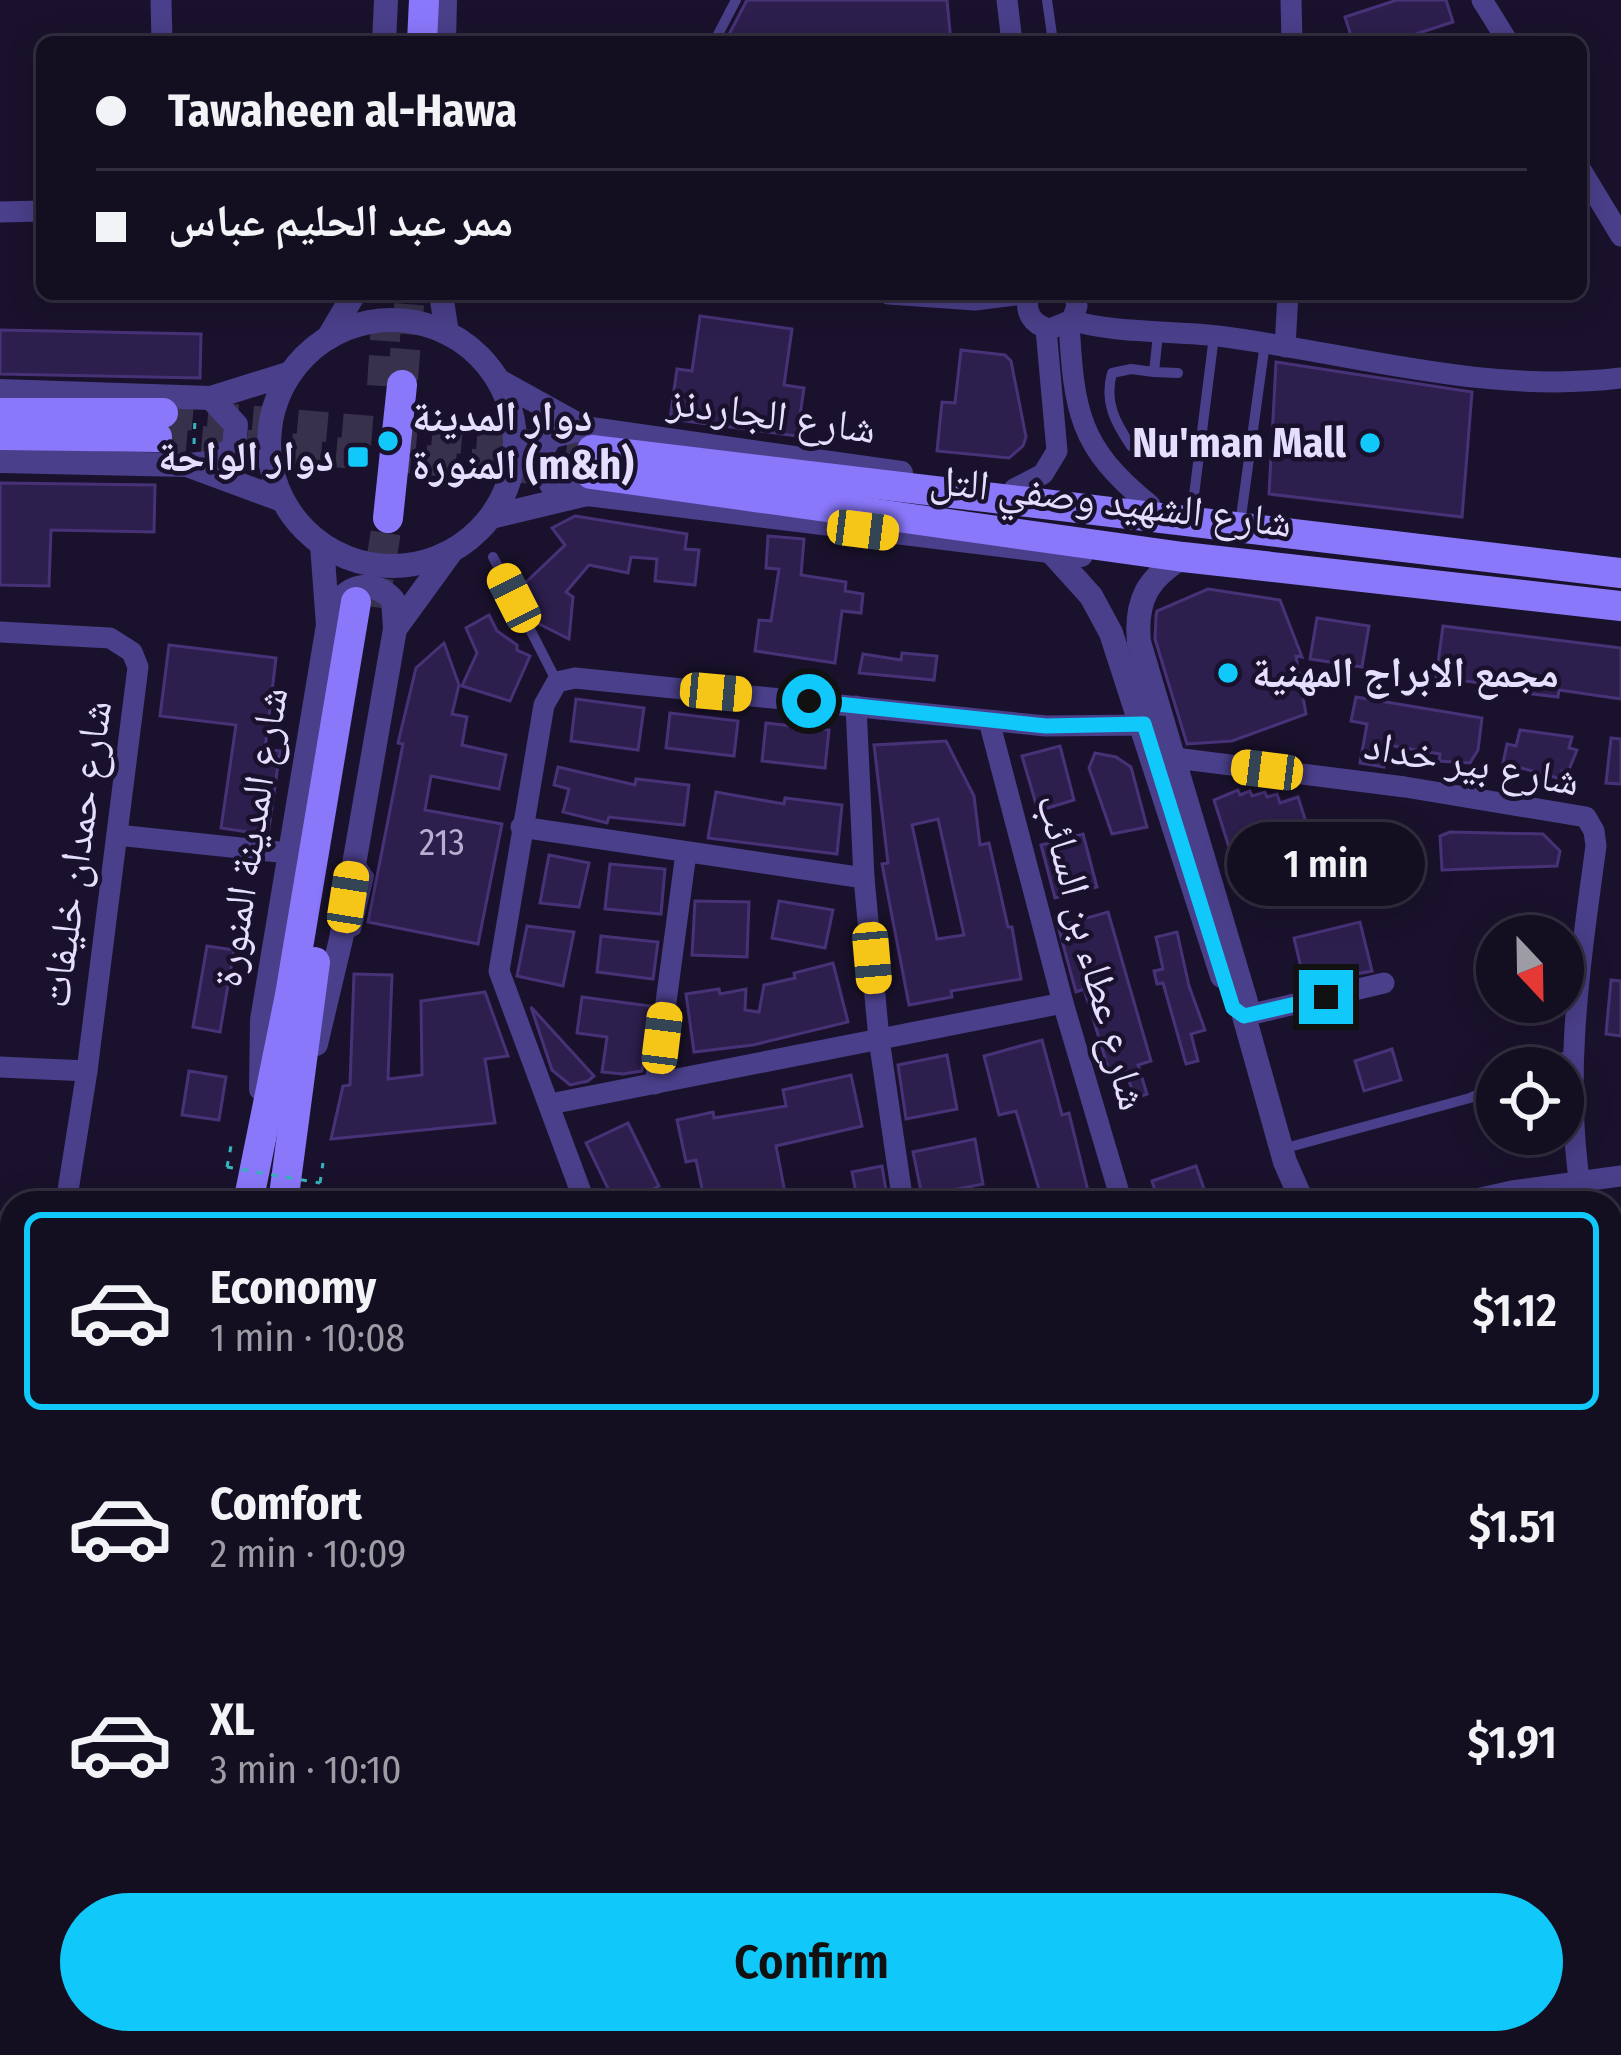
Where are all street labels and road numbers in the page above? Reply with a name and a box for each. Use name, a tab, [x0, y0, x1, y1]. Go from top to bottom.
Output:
street label: شارع الجاردنز	[664, 376, 879, 455]
street label: شارع الشهيد وصفي التل	[926, 454, 1295, 556]
street label: شارع المدينة المنورة	[202, 684, 299, 991]
street label: شارع حمدان خليفات	[30, 697, 123, 1011]
street label: شارع بير خداد	[1361, 720, 1583, 807]
street label: شارع عطاء بن السائب	[1025, 788, 1158, 1116]

